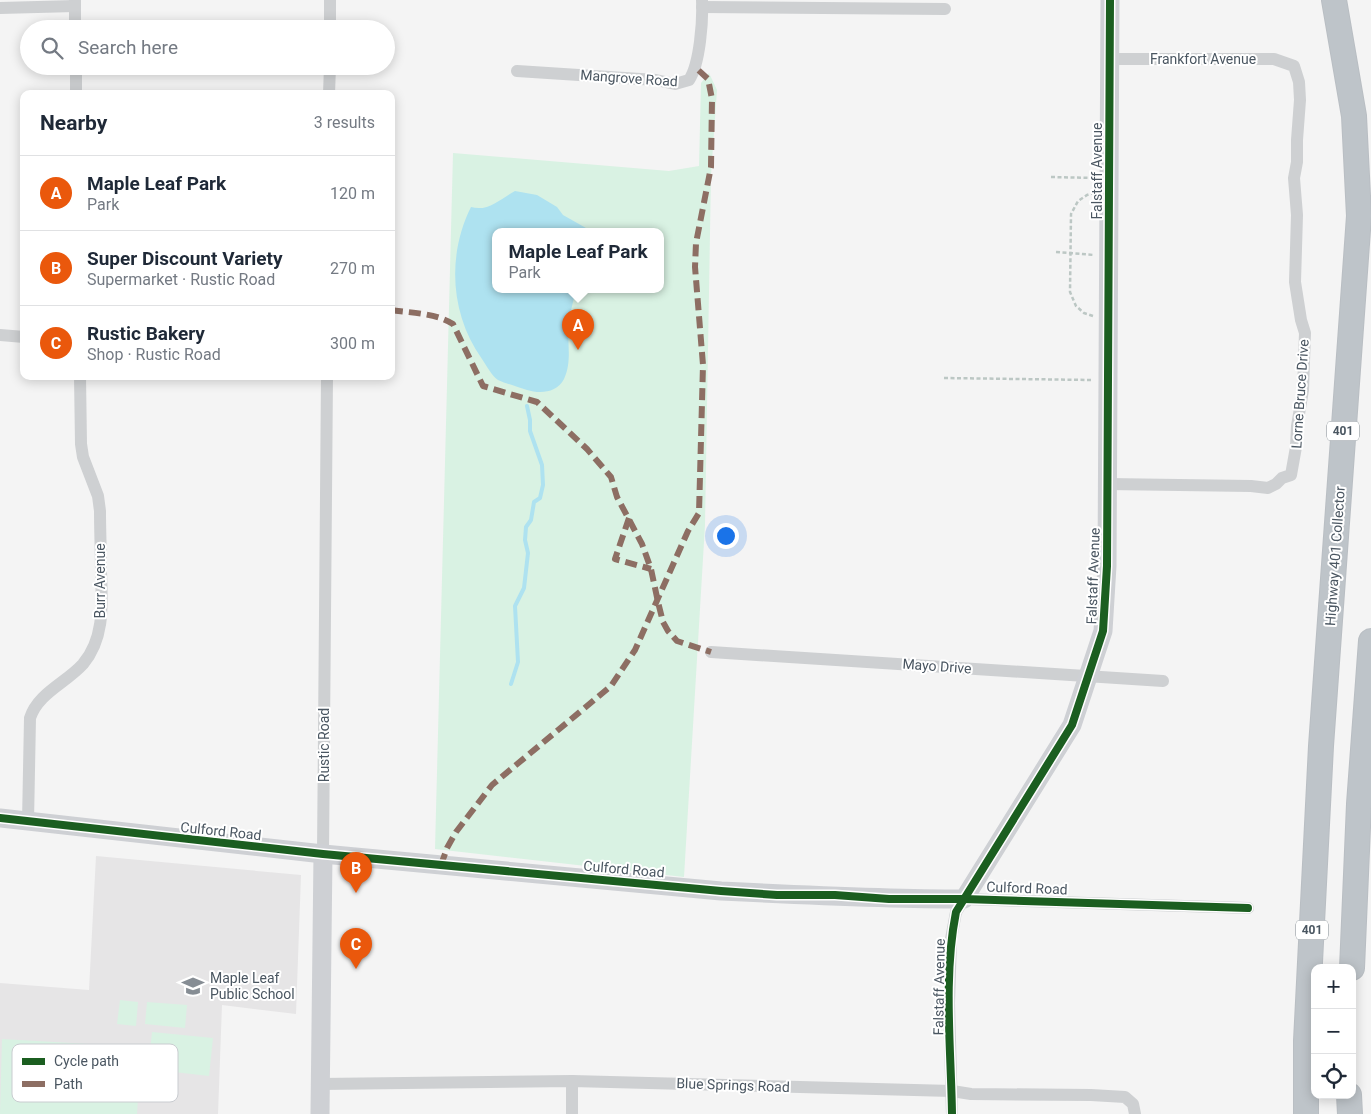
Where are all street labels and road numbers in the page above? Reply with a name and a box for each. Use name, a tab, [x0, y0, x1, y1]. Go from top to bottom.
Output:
street label: Frankfort Avenue	[1150, 51, 1256, 67]
street label: Mangrove Road	[580, 67, 678, 89]
street label: Falstaff Avenue	[1089, 123, 1105, 219]
street label: Lorne Bruce Drive	[1288, 339, 1312, 449]
road number: 401	[1327, 422, 1359, 441]
street label: Highway 401 Collector	[1322, 485, 1348, 626]
street label: Falstaff Avenue	[1083, 527, 1103, 625]
street label: Burr Avenue	[92, 543, 108, 619]
street label: Mayo Drive	[902, 656, 972, 676]
street label: Rustic Road	[316, 708, 332, 782]
street label: Culford Road	[180, 819, 262, 843]
street label: Culford Road	[583, 857, 665, 881]
street label: Culford Road	[986, 879, 1068, 897]
road number: 401	[1296, 920, 1328, 940]
street label: Falstaff Avenue	[930, 938, 948, 1036]
street label: Blue Springs Road	[676, 1075, 790, 1095]

